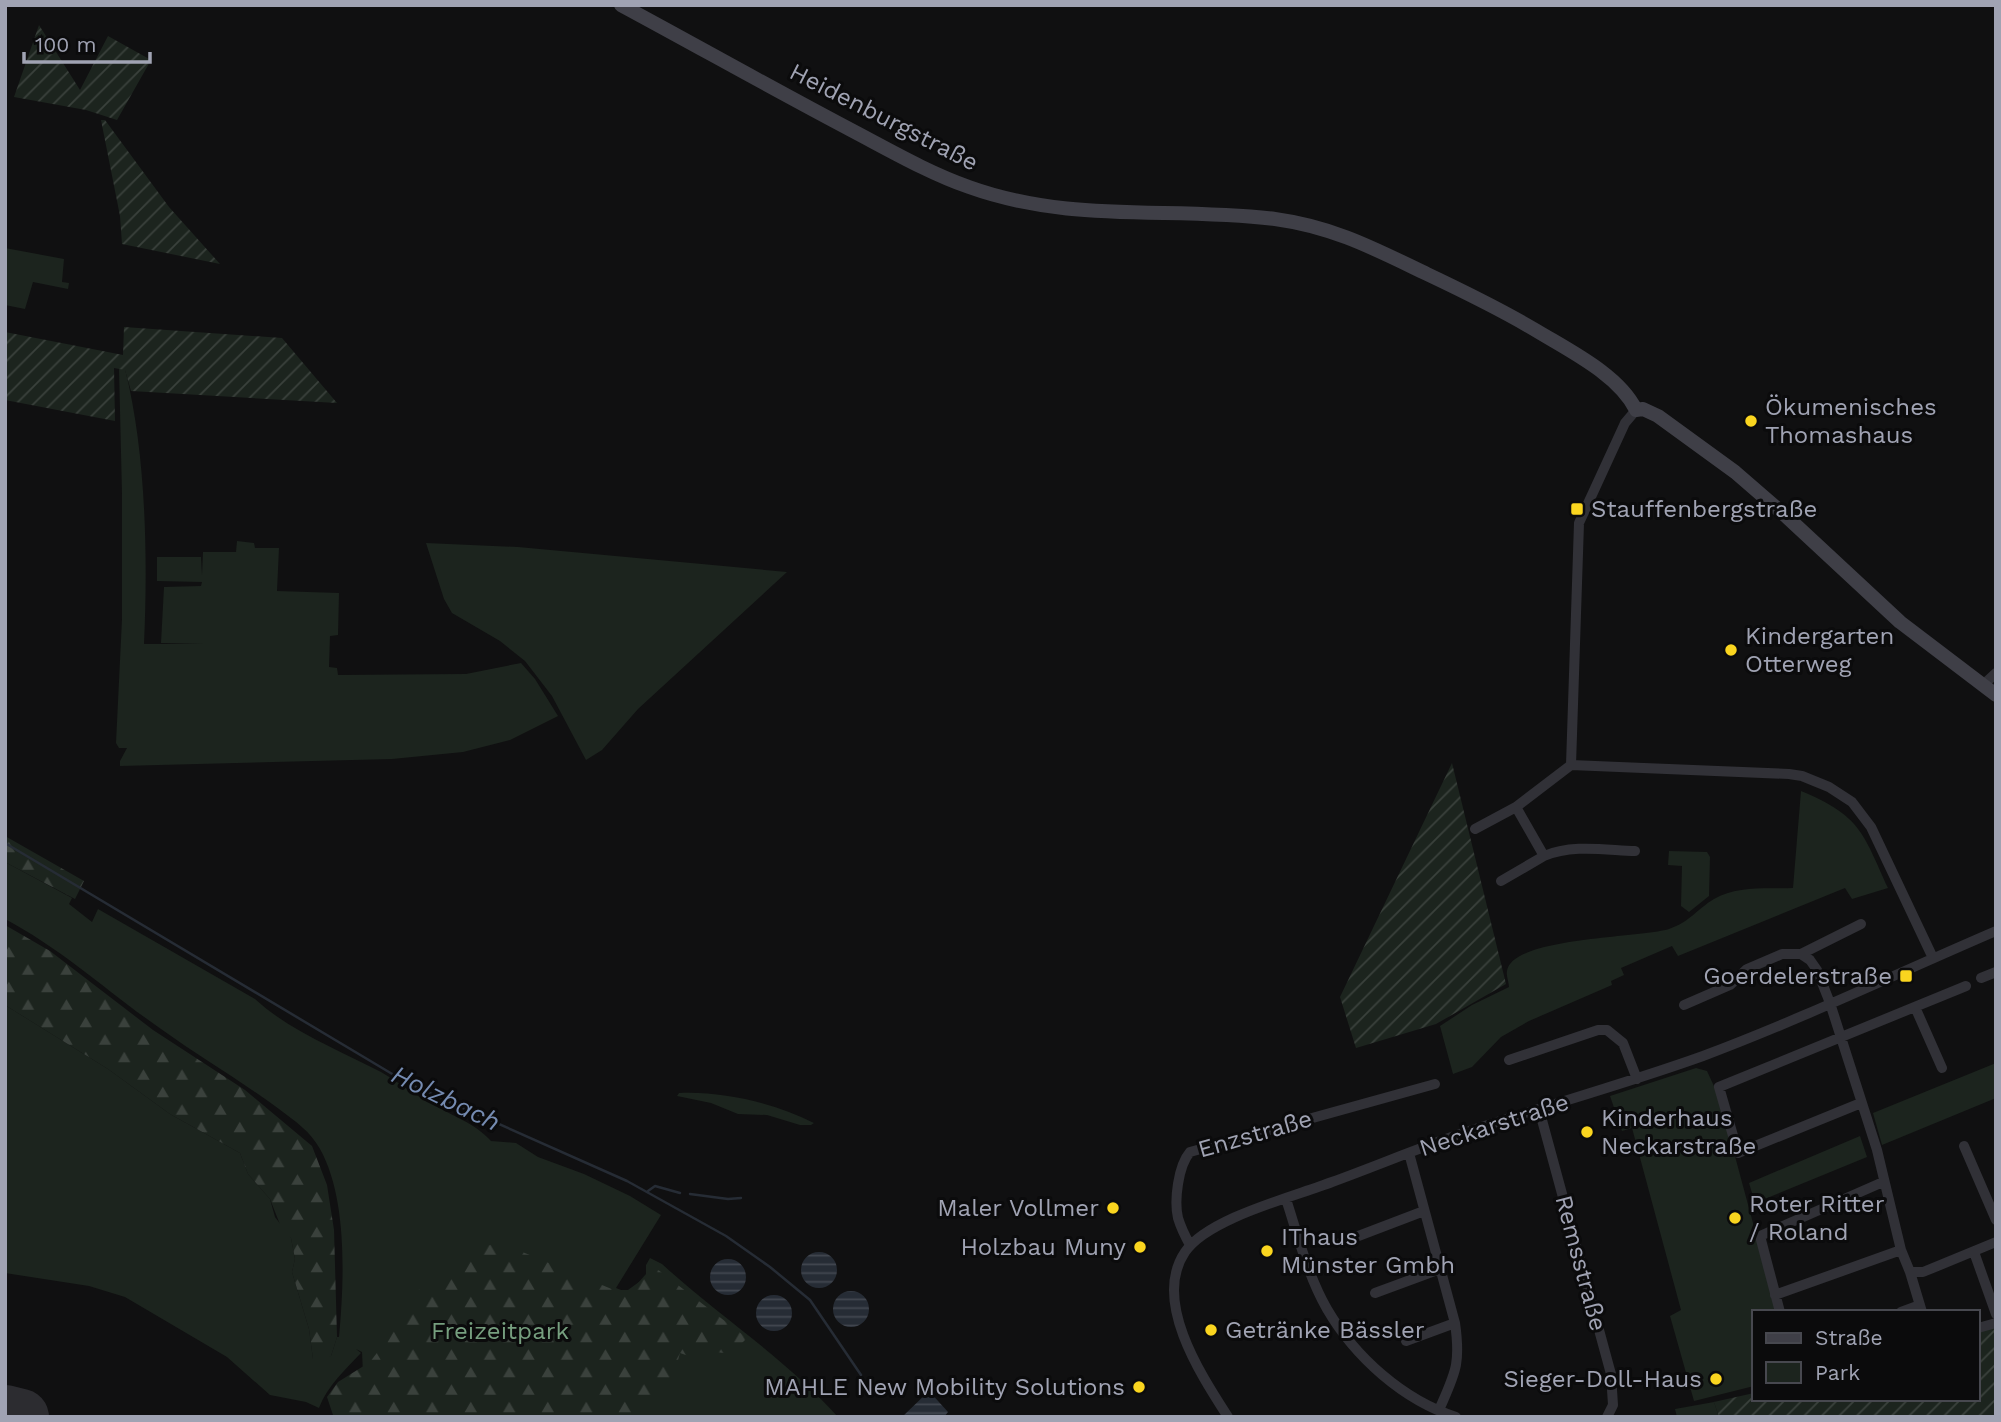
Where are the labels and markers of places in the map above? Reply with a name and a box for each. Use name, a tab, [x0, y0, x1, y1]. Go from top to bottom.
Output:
place label: Ökumenisches Thomashaus	[1765, 393, 1937, 449]
marker: Ökumenisches Thomashaus	[1743, 413, 1759, 429]
place label: Stauffenbergstraße	[1591, 495, 1817, 523]
marker: Stauffenbergstraße	[1569, 501, 1585, 517]
place label: Kindergarten Otterweg	[1745, 622, 1894, 678]
marker: Kindergarten Otterweg	[1723, 642, 1739, 658]
place label: Goerdelerstraße	[1703, 962, 1892, 990]
marker: Goerdelerstraße	[1898, 968, 1914, 984]
place label: Kinderhaus Neckarstraße	[1601, 1104, 1756, 1160]
marker: Kinderhaus Neckarstraße	[1579, 1124, 1595, 1140]
place label: Roter Ritter / Roland	[1749, 1190, 1885, 1246]
place label: Maler Vollmer	[937, 1194, 1099, 1222]
marker: Maler Vollmer	[1105, 1200, 1121, 1216]
marker: Roter Ritter / Roland	[1727, 1210, 1743, 1226]
place label: IThaus Münster Gmbh	[1281, 1223, 1455, 1279]
place label: Holzbau Muny	[960, 1233, 1127, 1261]
marker: Holzbau Muny	[1132, 1239, 1148, 1255]
marker: IThaus Münster Gmbh	[1259, 1243, 1275, 1259]
place label: Getränke Bässler	[1225, 1316, 1425, 1344]
marker: Getränke Bässler	[1203, 1322, 1219, 1338]
place label: Sieger-Doll-Haus	[1503, 1365, 1702, 1393]
marker: Sieger-Doll-Haus	[1708, 1371, 1724, 1387]
place label: MAHLE New Mobility Solutions	[764, 1373, 1125, 1401]
marker: MAHLE New Mobility Solutions	[1131, 1379, 1147, 1395]

